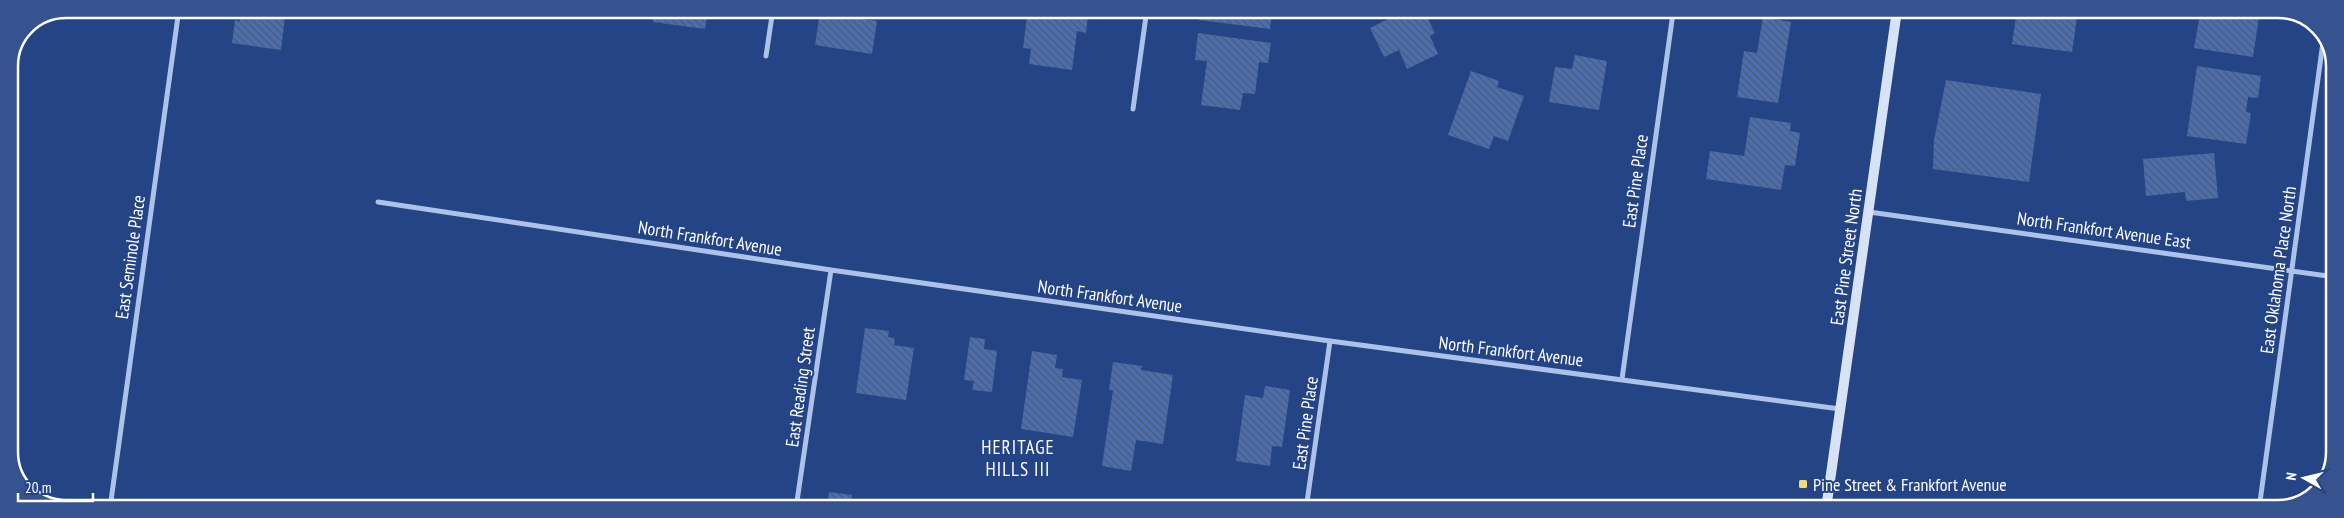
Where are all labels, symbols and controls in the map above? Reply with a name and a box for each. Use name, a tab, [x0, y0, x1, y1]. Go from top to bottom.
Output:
street label: East Pine Place	[1617, 133, 1653, 229]
street label: East Oklahoma Place North	[2255, 185, 2301, 355]
street label: East Pine Street North	[1825, 187, 1867, 327]
street label: East Seminole Place	[110, 194, 150, 320]
street label: North Frankfort Avenue East	[2016, 206, 2192, 254]
street label: North Frankfort Avenue	[636, 215, 784, 261]
street label: North Frankfort Avenue	[1036, 274, 1184, 318]
street label: East Reading Street	[780, 326, 820, 448]
street label: North Frankfort Avenue	[1437, 331, 1585, 371]
street label: East Pine Place	[1287, 375, 1323, 471]
district label: HERITAGE HILLS III	[981, 435, 1055, 481]
north arrow	[2279, 453, 2329, 503]
scale bar	[18, 470, 92, 502]
text: N	[2282, 471, 2301, 481]
place label: Pine Street & Frankfort Avenue	[1813, 473, 2007, 496]
text: 20 m	[25, 478, 51, 497]
marker: Pine Street & Frankfort Avenue	[1797, 478, 1809, 490]

